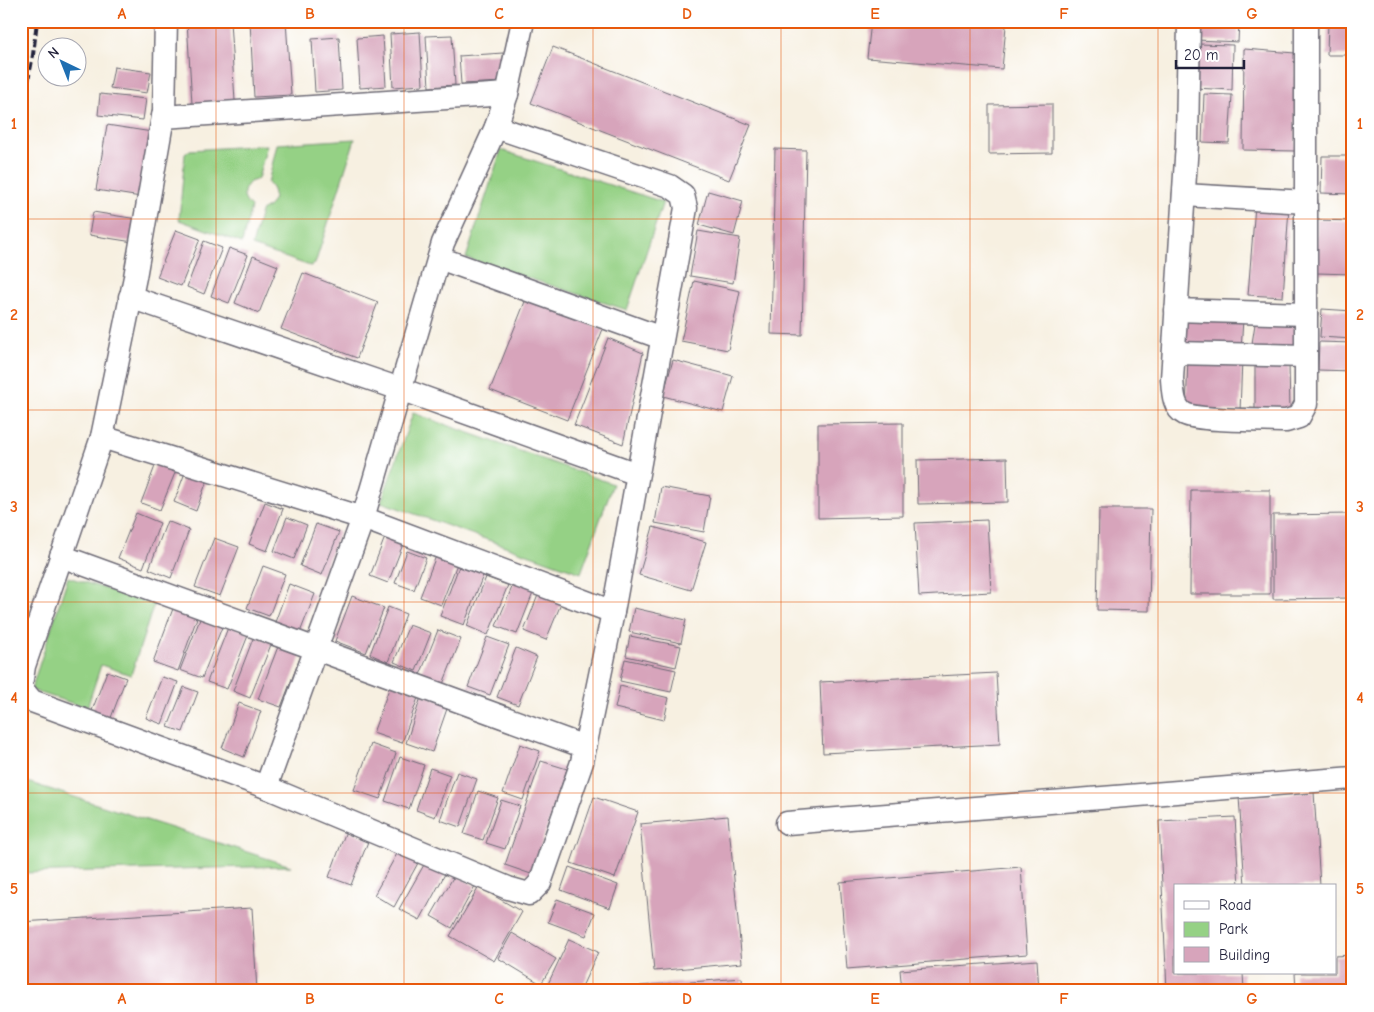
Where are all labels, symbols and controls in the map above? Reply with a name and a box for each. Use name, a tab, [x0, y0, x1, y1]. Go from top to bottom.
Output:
text: A	[118, 5, 127, 23]
text: B	[305, 5, 315, 23]
text: C	[494, 5, 504, 23]
text: D	[682, 5, 692, 23]
text: E	[870, 5, 880, 23]
text: F	[1059, 5, 1069, 23]
text: G	[1246, 5, 1258, 23]
north arrow	[38, 38, 88, 88]
scale bar	[1176, 38, 1244, 70]
text: N	[44, 44, 63, 62]
text: 20 m	[1184, 46, 1218, 64]
text: 1	[11, 115, 17, 133]
text: 1	[1357, 115, 1363, 133]
text: 2	[10, 306, 18, 324]
text: 2	[1356, 306, 1364, 324]
text: 3	[10, 498, 18, 516]
text: 3	[1356, 498, 1364, 516]
text: 4	[10, 689, 18, 707]
text: 4	[1356, 689, 1364, 707]
text: 5	[10, 880, 18, 898]
text: 5	[1356, 880, 1364, 898]
legend	[1174, 884, 1336, 974]
text: Road	[1219, 896, 1251, 914]
text: Park	[1219, 920, 1248, 938]
text: Building	[1219, 946, 1270, 964]
text: A	[118, 990, 127, 1008]
text: B	[305, 990, 315, 1008]
text: C	[494, 990, 504, 1008]
text: D	[682, 990, 692, 1008]
text: E	[870, 990, 880, 1008]
text: F	[1059, 990, 1069, 1008]
text: G	[1246, 990, 1258, 1008]

